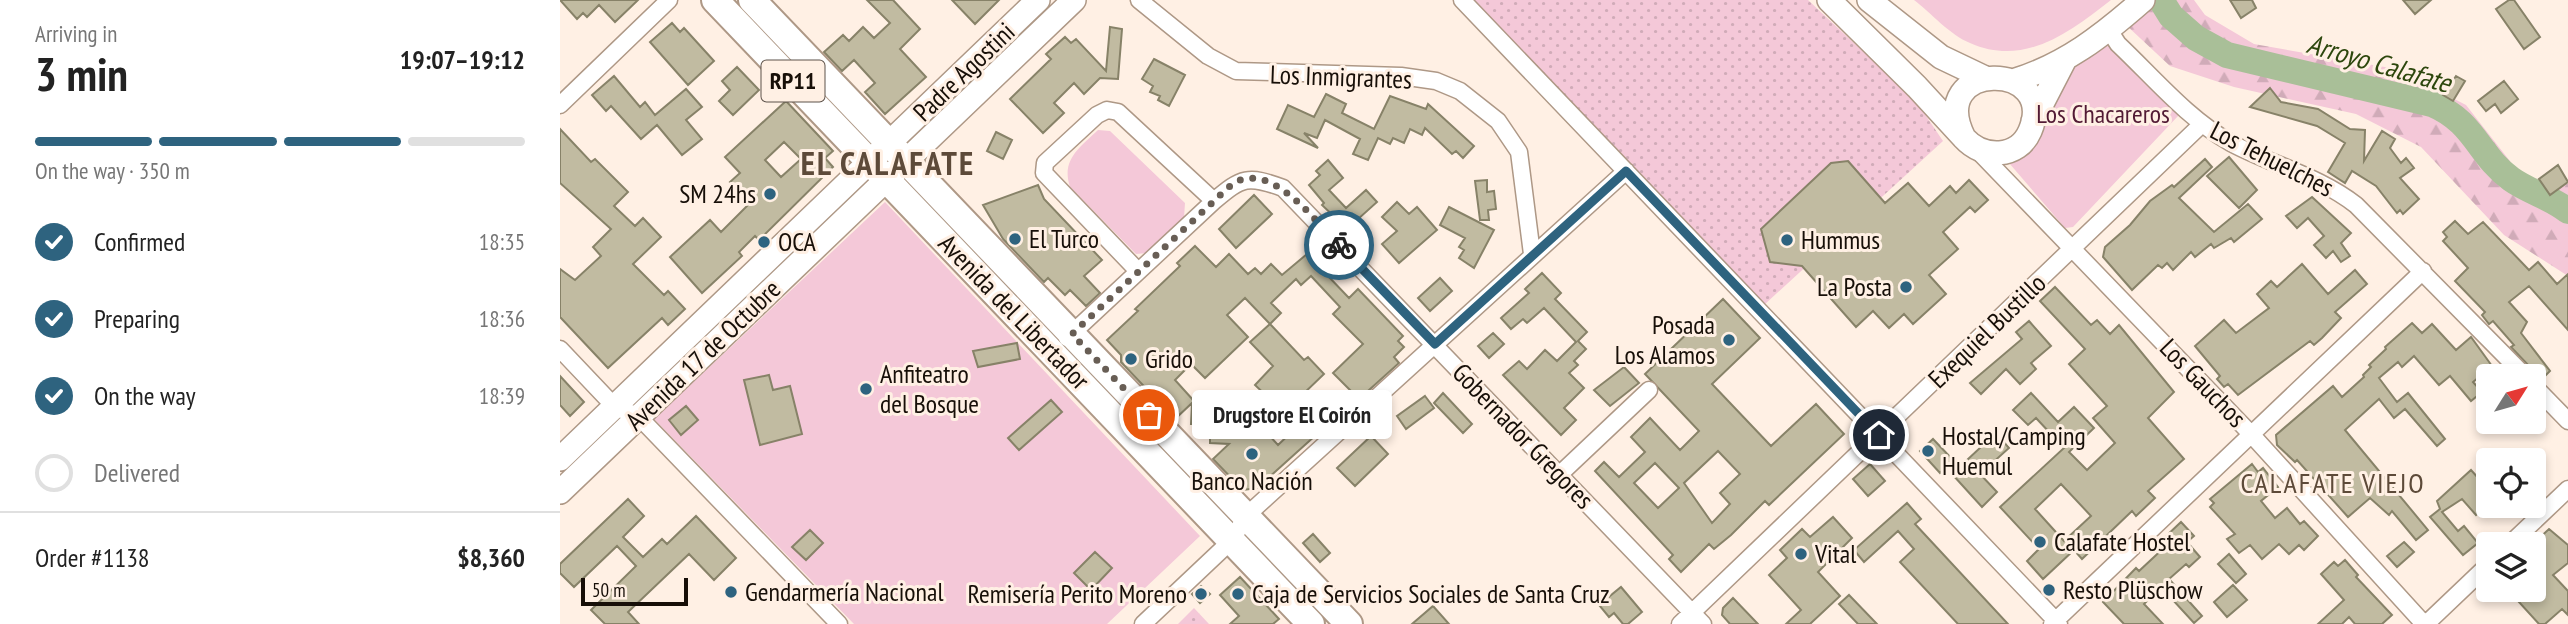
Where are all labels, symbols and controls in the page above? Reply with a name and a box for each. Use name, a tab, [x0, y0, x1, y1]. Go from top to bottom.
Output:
street label: Padre Agostini	[906, 15, 1021, 128]
text: Arriving in	[35, 19, 117, 48]
water label: Arroyo Calafate	[2303, 24, 2458, 101]
text: 19:07–19:12	[400, 43, 525, 76]
text: 3 min	[35, 44, 128, 104]
street label: Los Inmigrantes	[1270, 58, 1412, 95]
road number: RP11	[762, 60, 824, 102]
park label: Los Chacareros	[2036, 97, 2170, 130]
street label: Los Tehuelches	[2205, 113, 2339, 204]
district label: EL CALAFATE	[801, 141, 975, 184]
text: On the way · 350 m	[35, 156, 190, 185]
place label: SM 24hs	[679, 177, 756, 210]
marker: SM 24hs	[762, 186, 778, 202]
courier	[1304, 210, 1374, 280]
place label: El Turco	[1029, 222, 1099, 255]
icon: check	[35, 223, 73, 261]
place label: Hummus	[1801, 223, 1880, 256]
text: Confirmed	[94, 225, 185, 258]
place label: OCA	[778, 225, 817, 258]
icon: bike	[1320, 226, 1358, 264]
text: 18:35	[479, 227, 525, 256]
street label: Avenida del Libertador	[932, 227, 1097, 396]
marker: El Turco	[1007, 231, 1023, 247]
marker: Hummus	[1779, 232, 1795, 248]
marker: OCA	[756, 234, 772, 250]
street label: Exequiel Bustillo	[1921, 266, 2052, 395]
place label: La Posta	[1817, 270, 1892, 303]
street label: Avenida 17 de Octubre	[618, 272, 787, 437]
marker: La Posta	[1898, 279, 1914, 295]
icon: check	[35, 300, 73, 338]
text: Preparing	[94, 302, 180, 335]
text: 18:36	[479, 304, 525, 333]
place label: Posada Los Alamos	[1615, 308, 1715, 371]
street label: Los Gauchos	[2153, 331, 2254, 434]
marker: Posada Los Alamos	[1721, 332, 1737, 348]
place label: Grido	[1145, 342, 1193, 375]
marker: Grido	[1123, 351, 1139, 367]
street label: Gobernador Gregores	[1446, 356, 1601, 515]
place label: Anfiteatro del Bosque	[880, 357, 979, 420]
north arrow	[2476, 364, 2546, 434]
map controls	[2476, 364, 2546, 602]
icon: check	[35, 377, 73, 415]
text: On the way	[94, 379, 196, 412]
text: 18:39	[479, 381, 525, 410]
marker: Anfiteatro del Bosque	[858, 381, 874, 397]
pin	[1119, 385, 1179, 445]
callout: Drugstore El Coirón	[1191, 390, 1390, 440]
icon: bag	[1130, 396, 1168, 434]
text: Drugstore El Coirón	[1213, 400, 1371, 429]
pin	[1849, 405, 1909, 465]
icon: home	[1860, 416, 1898, 454]
place label: Hostal/Camping Huemul	[1942, 419, 2086, 482]
marker: Hostal/Camping Huemul	[1920, 443, 1936, 459]
marker: Banco Nación	[1244, 446, 1260, 462]
button: locate	[2476, 448, 2546, 518]
text: Delivered	[94, 456, 180, 489]
place label: Banco Nación	[1191, 464, 1313, 497]
district label: CALAFATE VIEJO	[2240, 464, 2426, 501]
place label: Calafate Hostel	[2054, 525, 2190, 558]
button: layers	[2476, 532, 2546, 602]
marker: Calafate Hostel	[2032, 534, 2048, 550]
place label: Vital	[1814, 537, 1856, 570]
text: Order #1138	[35, 541, 150, 574]
text: $8,360	[457, 541, 525, 574]
marker: Vital	[1793, 546, 1809, 562]
place label: Resto Plüschow	[2063, 573, 2203, 606]
scale bar	[581, 575, 688, 607]
place label: Gendarmería Nacional	[745, 575, 943, 608]
place label: Remisería Perito Moreno	[968, 577, 1187, 610]
place label: Caja de Servicios Sociales de Santa Cruz	[1252, 577, 1610, 610]
text: 50 m	[592, 578, 626, 602]
marker: Resto Plüschow	[2041, 582, 2057, 598]
marker: Gendarmería Nacional	[723, 584, 739, 600]
marker: Remisería Perito Moreno	[1193, 586, 1209, 602]
marker: Caja de Servicios Sociales de Santa Cruz	[1230, 586, 1246, 602]

